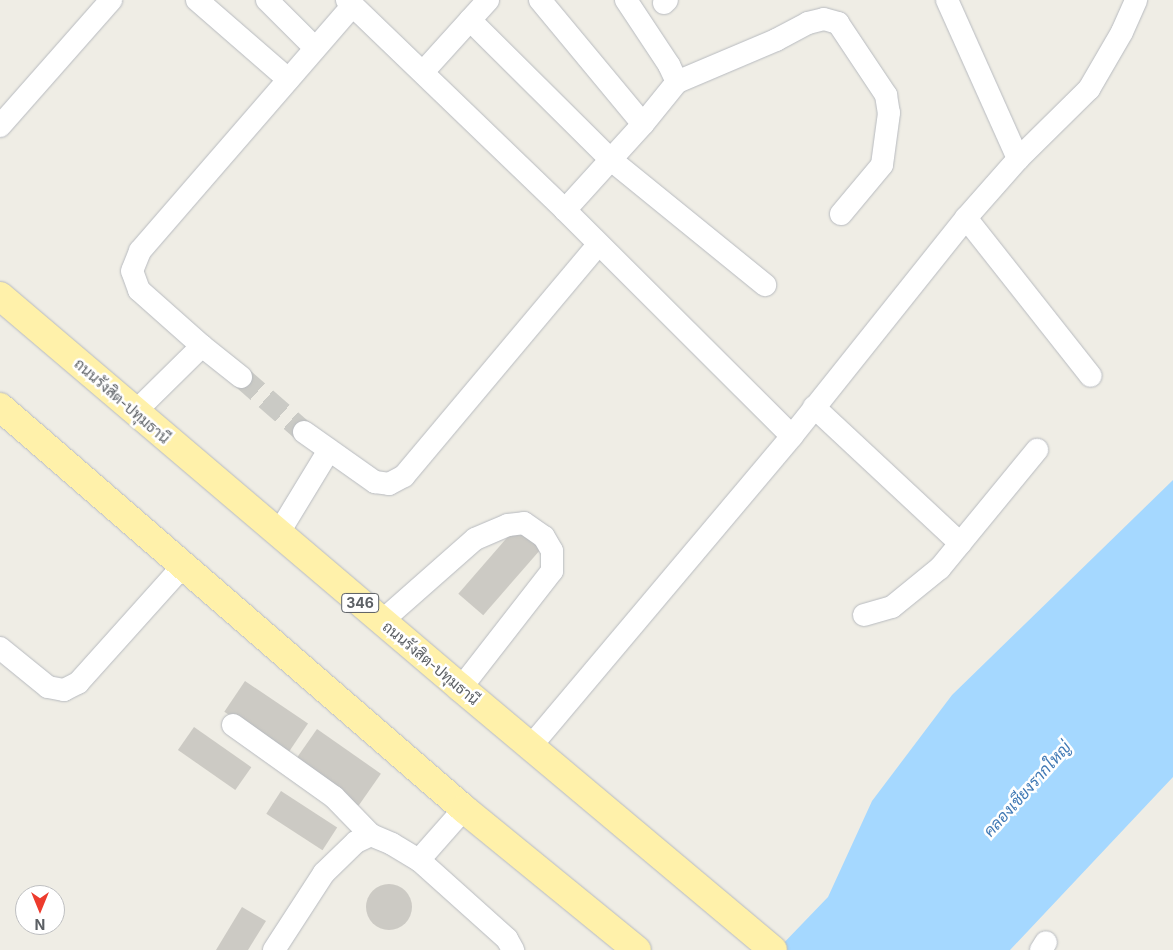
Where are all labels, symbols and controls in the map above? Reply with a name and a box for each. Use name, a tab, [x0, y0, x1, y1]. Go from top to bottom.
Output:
street label: ถนนรังสิต-ปทุมธานี	[71, 355, 173, 447]
road number: 346	[340, 592, 380, 614]
street label: ถนนรังสิต-ปทุมธานี	[379, 617, 483, 709]
water label: คลองเชียงรากใหญ่	[979, 738, 1075, 840]
north arrow	[15, 885, 65, 935]
text: N	[35, 916, 45, 933]

